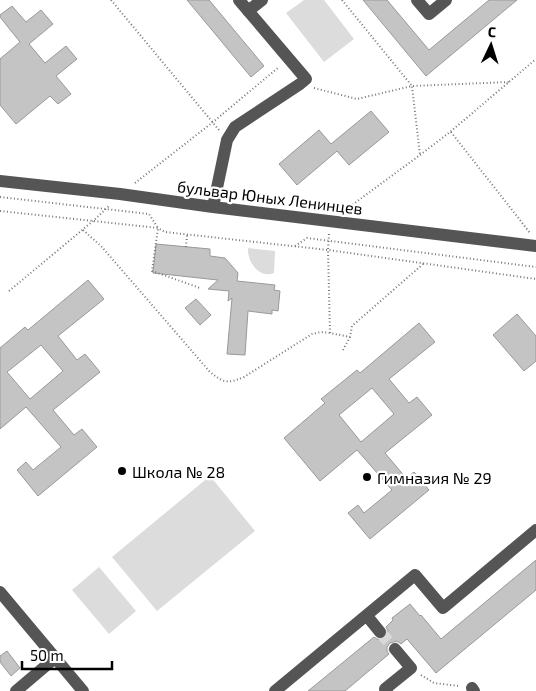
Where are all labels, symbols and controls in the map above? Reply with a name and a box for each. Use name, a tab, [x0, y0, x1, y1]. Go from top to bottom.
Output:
north arrow	[466, 20, 516, 70]
text: С	[487, 23, 497, 40]
street label: бульвар Юных Ленинцев	[176, 176, 364, 219]
place label: Школа № 28	[132, 462, 225, 481]
marker: Школа № 28	[116, 465, 128, 477]
place label: Гимназия № 29	[377, 468, 492, 487]
marker: Гимназия № 29	[361, 471, 373, 483]
scale bar	[22, 638, 112, 670]
text: 50 m	[30, 646, 64, 664]

